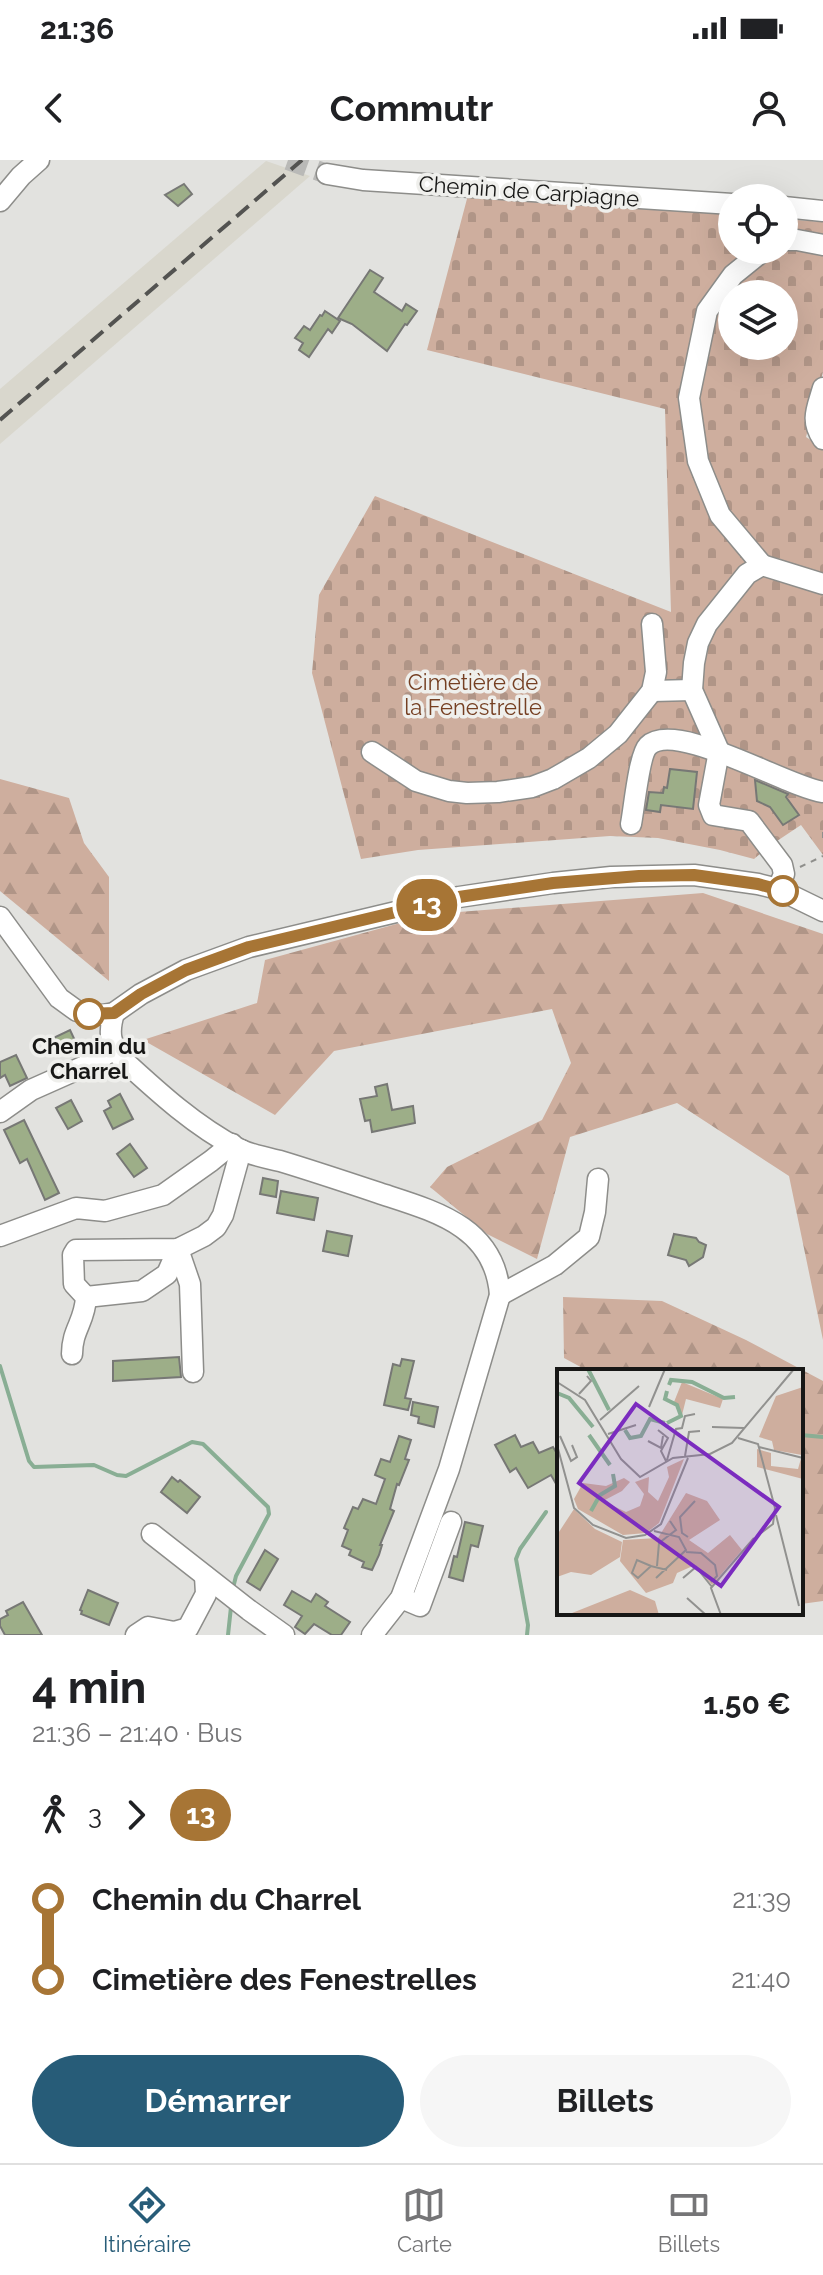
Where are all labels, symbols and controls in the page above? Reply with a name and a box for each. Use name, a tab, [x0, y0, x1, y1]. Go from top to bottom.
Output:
text: 21:36	[40, 11, 114, 46]
icon: back	[32, 86, 76, 130]
icon: person	[747, 86, 791, 130]
text: Commutr	[330, 87, 493, 129]
street label: Chemin de Carpiagne	[418, 170, 640, 212]
map controls	[718, 184, 798, 360]
button: locate	[718, 184, 798, 264]
button: layers	[718, 280, 798, 360]
park label: Cimetière de la Fenestrelle	[404, 669, 542, 720]
unlabelled marker	[768, 876, 798, 906]
line badge: 13	[391, 879, 463, 931]
text: 13	[412, 888, 442, 921]
marker: Chemin du Charrel	[74, 999, 104, 1029]
place label: Chemin du Charrel	[32, 1033, 146, 1084]
inset map	[557, 1369, 803, 1615]
text: 4 min	[32, 1662, 146, 1713]
text: 1.50 €	[703, 1686, 791, 1721]
text: 21:36 – 21:40 · Bus	[32, 1718, 242, 1748]
icon: walk	[32, 1793, 76, 1837]
icon: forward	[114, 1793, 158, 1837]
text: 13	[186, 1798, 215, 1831]
text: 3	[88, 1800, 102, 1830]
text: Chemin du Charrel	[92, 1882, 361, 1917]
text: 21:39	[732, 1884, 791, 1914]
text: Cimetière des Fenestrelles	[92, 1962, 477, 1997]
text: 21:40	[731, 1964, 791, 1994]
button: Démarrer	[32, 2055, 404, 2147]
button: Billets	[420, 2055, 791, 2147]
tab: Itinéraire	[103, 2183, 191, 2257]
tab: Carte	[397, 2183, 452, 2257]
tab: Billets	[658, 2183, 720, 2257]

